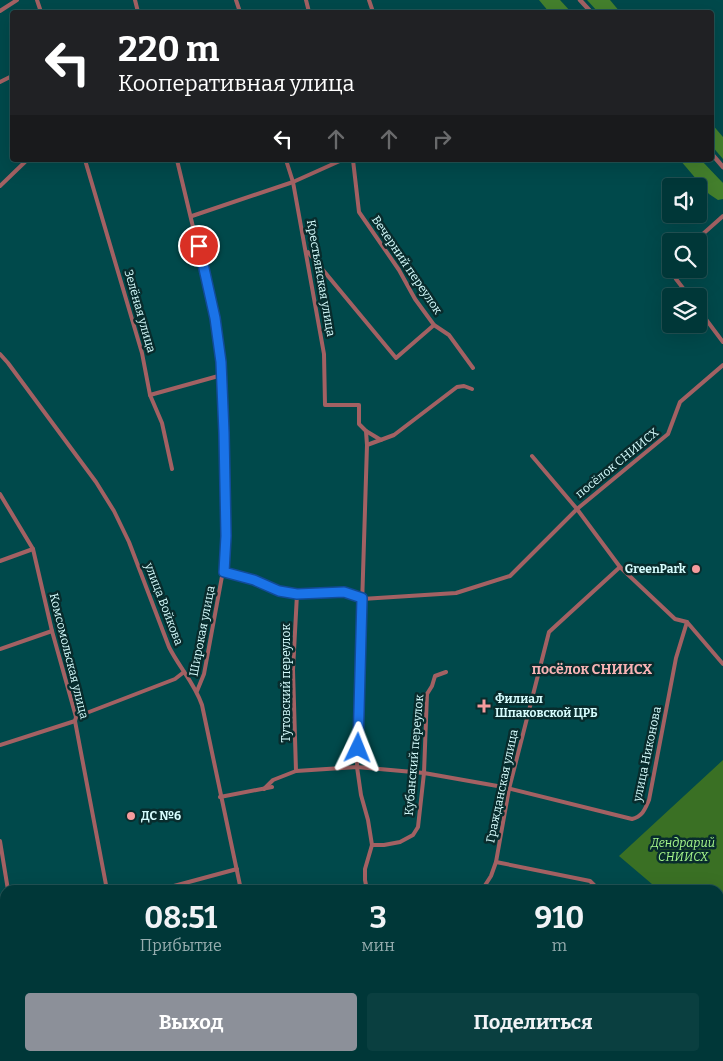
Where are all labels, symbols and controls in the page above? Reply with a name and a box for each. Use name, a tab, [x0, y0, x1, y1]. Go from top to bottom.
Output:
text: 220 m	[118, 28, 219, 70]
icon: left	[35, 30, 100, 95]
text: Кооперативная улица	[118, 70, 355, 97]
icon: left	[269, 125, 297, 153]
icon: ahead	[322, 125, 350, 153]
icon: ahead	[375, 125, 403, 153]
icon: right	[428, 125, 456, 153]
map controls	[662, 178, 707, 333]
button: sound	[662, 178, 707, 223]
street label: Вечерний переулок	[369, 213, 445, 317]
street label: Крестьянская улица	[304, 219, 338, 338]
pin	[178, 225, 220, 267]
icon: arrive	[185, 232, 213, 260]
button: search	[662, 233, 707, 278]
street label: Зелёная улица	[121, 268, 159, 355]
button: layers	[662, 288, 707, 333]
street label: посёлок СНИИСХ	[573, 425, 662, 501]
street label: улица Войкова	[142, 560, 186, 648]
place label: GreenPark	[625, 562, 687, 576]
marker: GreenPark	[690, 563, 702, 575]
street label: Широкая улица	[186, 584, 218, 677]
street label: Комсомольская улица	[47, 592, 92, 721]
street label: Тутовский переулок	[279, 624, 293, 742]
district label: посёлок СНИИСХ	[532, 661, 652, 678]
place label: Филиал Шпаковской ЦРБ	[495, 692, 598, 720]
street label: Кубанский переулок	[402, 694, 426, 816]
marker: Филиал Шпаковской ЦРБ	[477, 699, 491, 713]
street label: улица Никонова	[630, 705, 664, 804]
position arrow	[331, 721, 383, 773]
street label: Гражданская улица	[483, 728, 521, 844]
place label: ДС №6	[141, 809, 181, 823]
marker: ДС №6	[125, 810, 137, 822]
park label: Дендрарий СНИИСХ	[650, 836, 715, 864]
text: 08:51	[144, 900, 217, 936]
text: 3	[369, 900, 387, 936]
text: 910	[534, 900, 584, 936]
text: Прибытие	[140, 936, 222, 955]
text: мин	[362, 936, 395, 955]
text: m	[552, 936, 567, 955]
button: Выход	[25, 993, 357, 1051]
button: Поделиться	[367, 993, 699, 1051]

